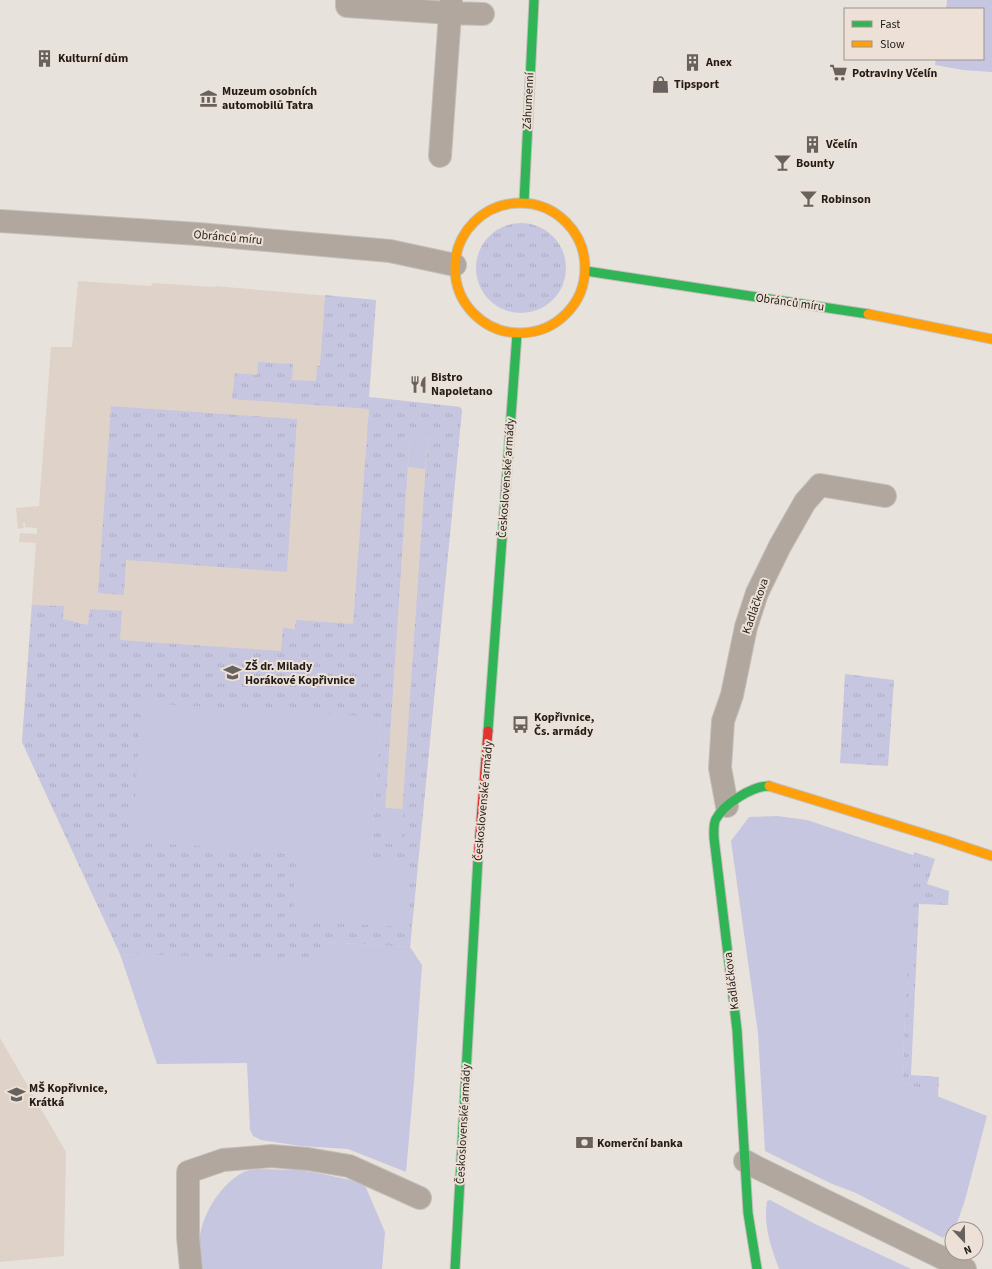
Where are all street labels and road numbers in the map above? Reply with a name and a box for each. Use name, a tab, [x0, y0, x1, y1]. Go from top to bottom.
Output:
street label: Záhumenní	[519, 71, 539, 130]
street label: Obránců míru	[193, 226, 263, 249]
street label: Obránců míru	[755, 289, 825, 316]
street label: Československé armády	[494, 417, 519, 539]
street label: Kadláčkova	[738, 576, 773, 636]
street label: Československé armády	[470, 740, 497, 862]
street label: Kadláčkova	[720, 951, 743, 1011]
street label: Československé armády	[452, 1063, 475, 1185]

